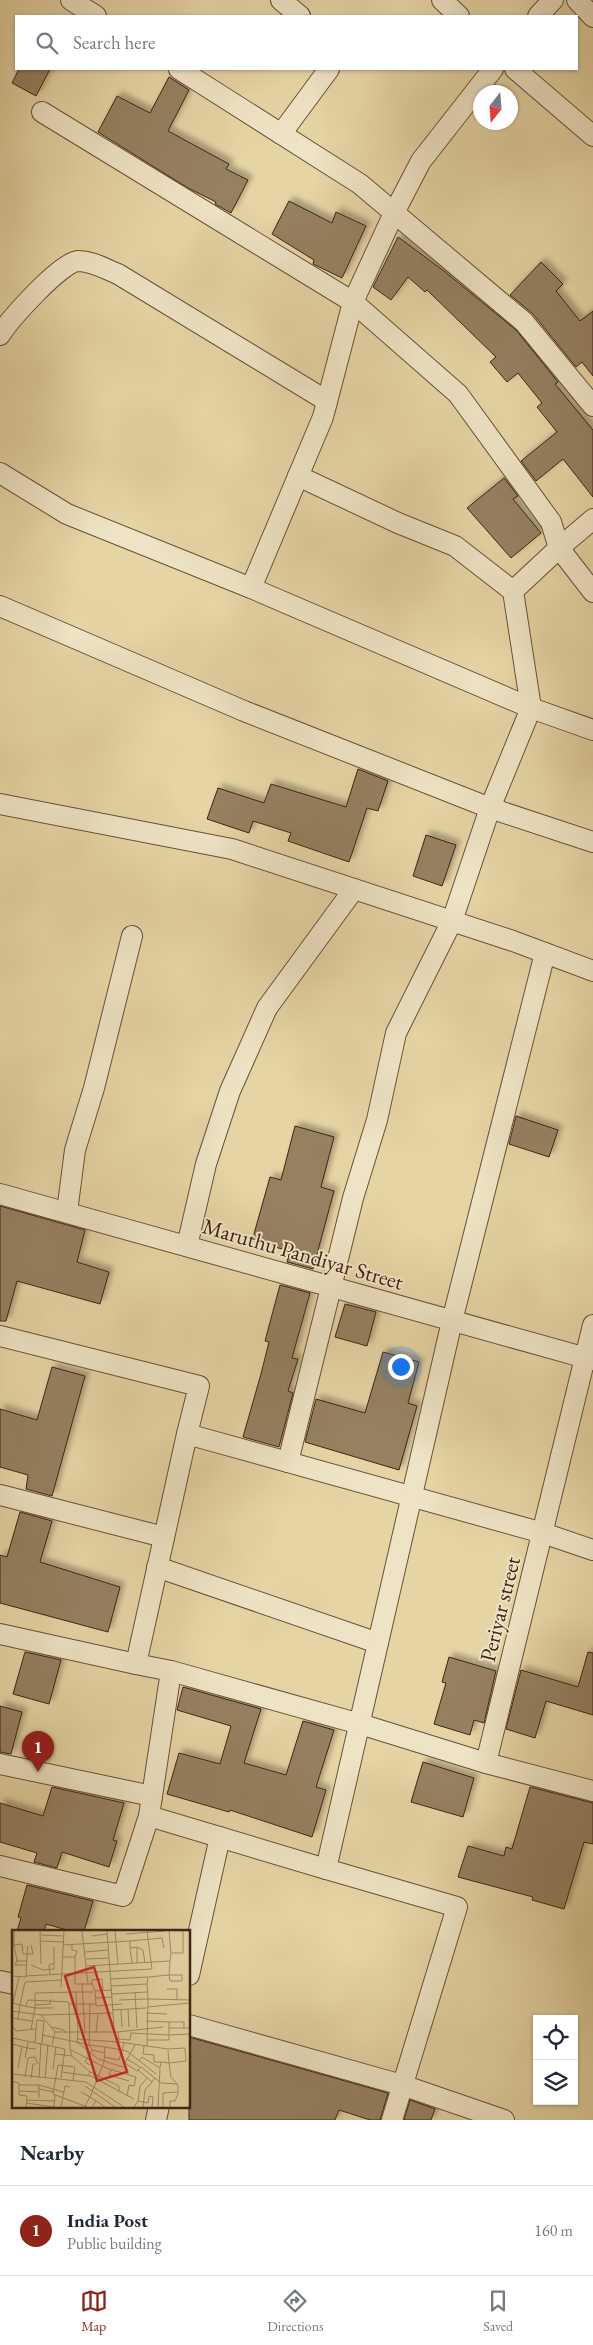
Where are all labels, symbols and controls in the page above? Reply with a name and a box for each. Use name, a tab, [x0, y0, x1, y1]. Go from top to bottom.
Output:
search box	[15, 15, 578, 70]
icon: search	[33, 29, 61, 57]
text: Search here	[73, 30, 155, 55]
north arrow	[473, 85, 518, 130]
street label: Maruthu Pandiyar Street	[199, 1211, 407, 1297]
your location	[388, 1354, 414, 1380]
street label: Periyar street	[473, 1553, 527, 1665]
pin: 1	[22, 1731, 54, 1772]
inset map	[12, 1930, 190, 2108]
map controls	[533, 2015, 578, 2105]
button: locate	[533, 2015, 578, 2060]
button: layers	[533, 2060, 578, 2105]
text: Nearby	[20, 2139, 84, 2166]
text: India Post	[67, 2208, 148, 2233]
text: 1	[32, 2220, 40, 2241]
text: 160 m	[534, 2220, 573, 2241]
text: Public building	[67, 2233, 162, 2254]
tab: Map	[80, 2287, 108, 2335]
tab: Directions	[267, 2287, 324, 2335]
tab: Saved	[483, 2287, 513, 2335]

